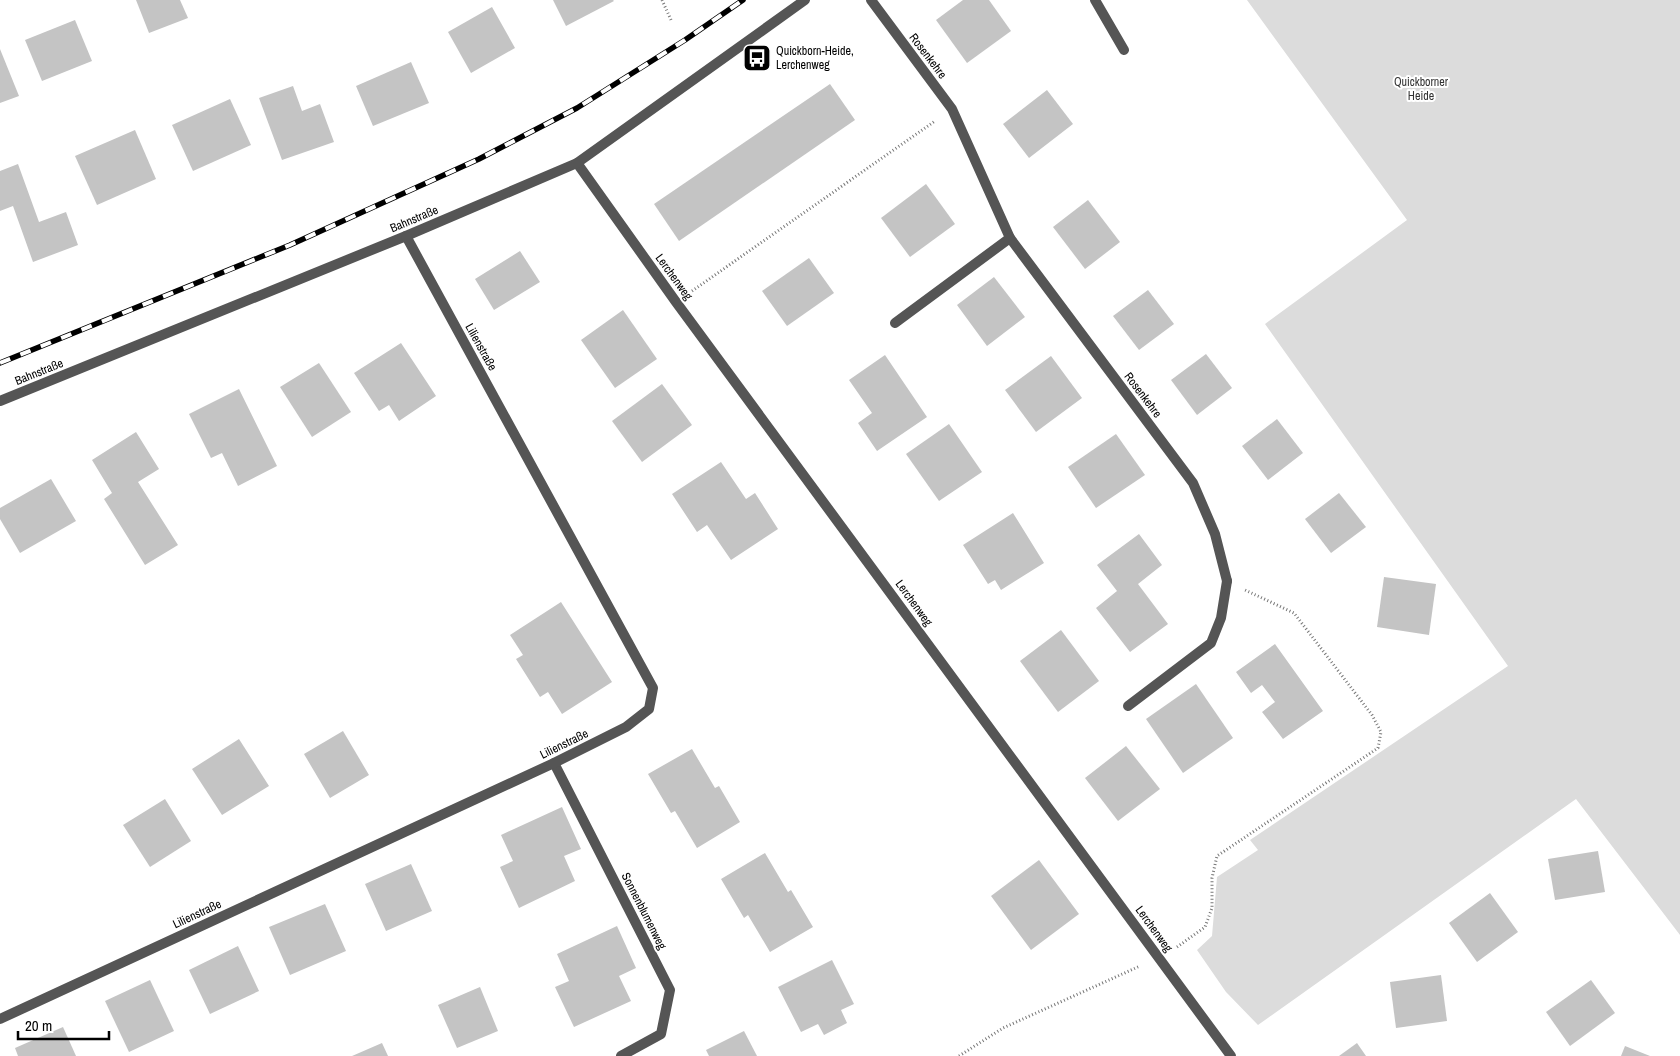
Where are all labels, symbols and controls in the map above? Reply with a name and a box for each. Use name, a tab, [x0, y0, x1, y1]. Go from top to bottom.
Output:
street label: Rosenkehre	[906, 30, 950, 82]
bus stop icon: Quickborn-Heide, Lerchenweg	[742, 43, 772, 73]
place label: Quickborn-Heide, Lerchenweg	[776, 43, 854, 73]
park label: Quickborner Heide	[1394, 74, 1449, 104]
street label: Bahnstraße	[387, 202, 441, 236]
street label: Lerchenweg	[652, 251, 697, 304]
street label: Lilienstraße	[461, 320, 501, 374]
street label: Bahnstraße	[12, 355, 66, 389]
street label: Rosenkehre	[1121, 369, 1165, 421]
street label: Lerchenweg	[892, 577, 937, 630]
street label: Lilienstraße	[537, 725, 591, 763]
street label: Sonnenblumenweg	[618, 870, 670, 953]
street label: Lilienstraße	[170, 896, 224, 932]
street label: Lerchenweg	[1132, 903, 1177, 956]
scale bar	[18, 1008, 109, 1040]
text: 20 m	[25, 1015, 52, 1036]

